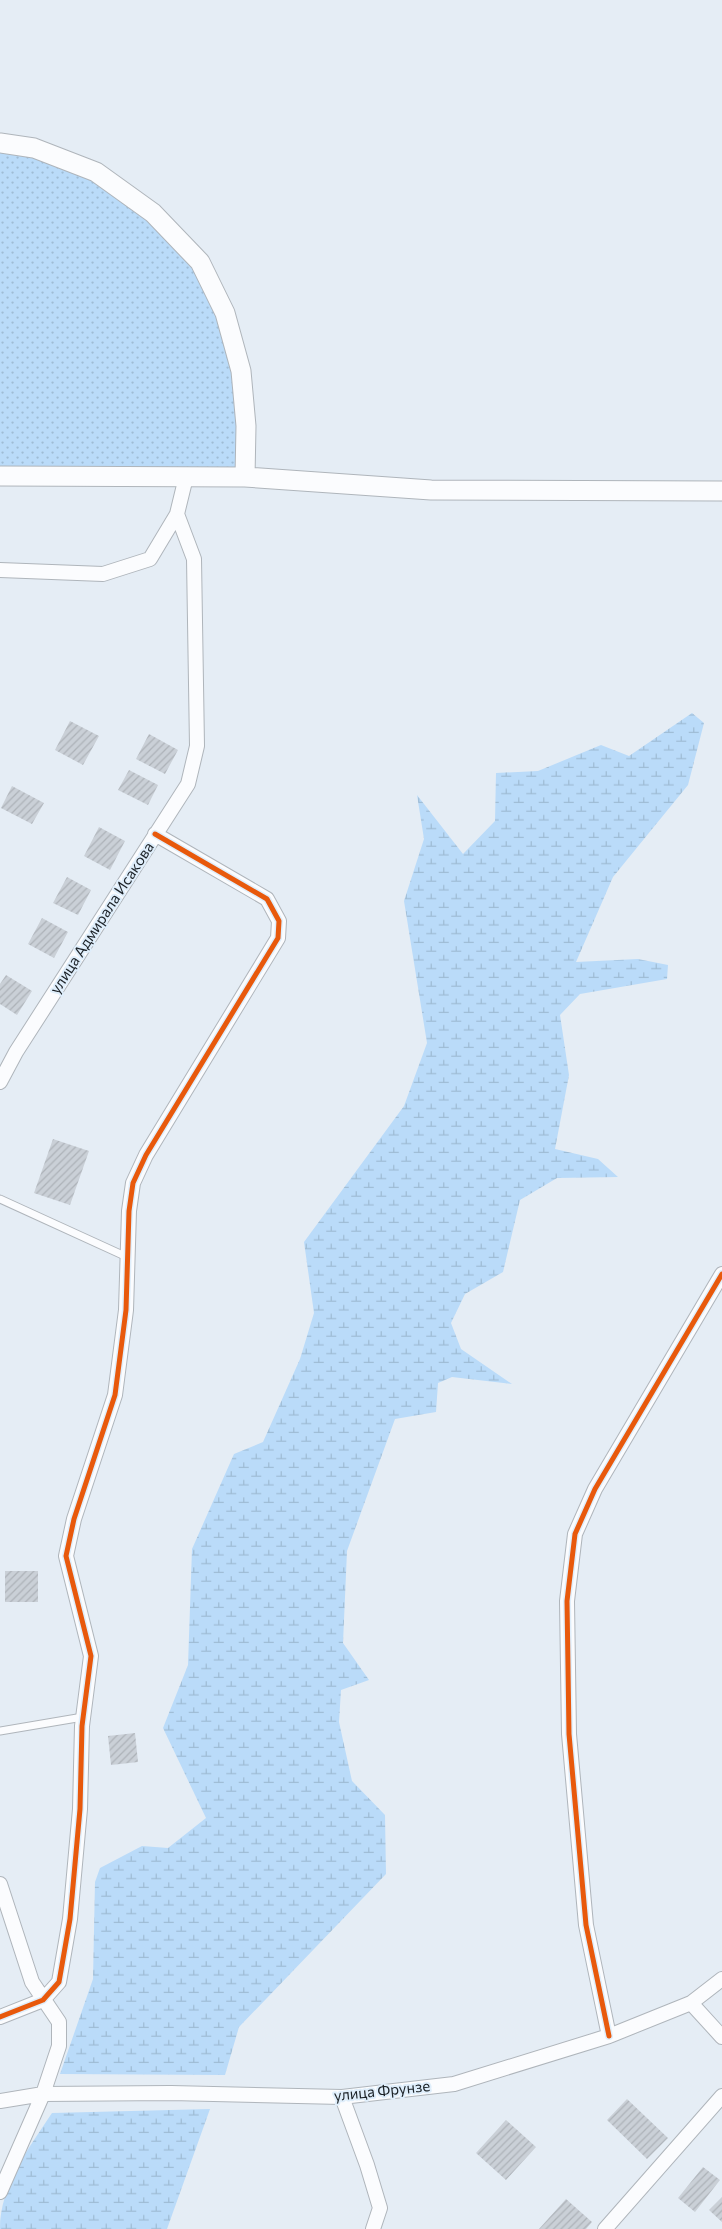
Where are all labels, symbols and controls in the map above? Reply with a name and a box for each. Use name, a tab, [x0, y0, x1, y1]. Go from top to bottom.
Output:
street label: улица Адмирала Исакова	[45, 838, 157, 997]
street label: улица Фрунзе	[333, 2076, 431, 2104]

